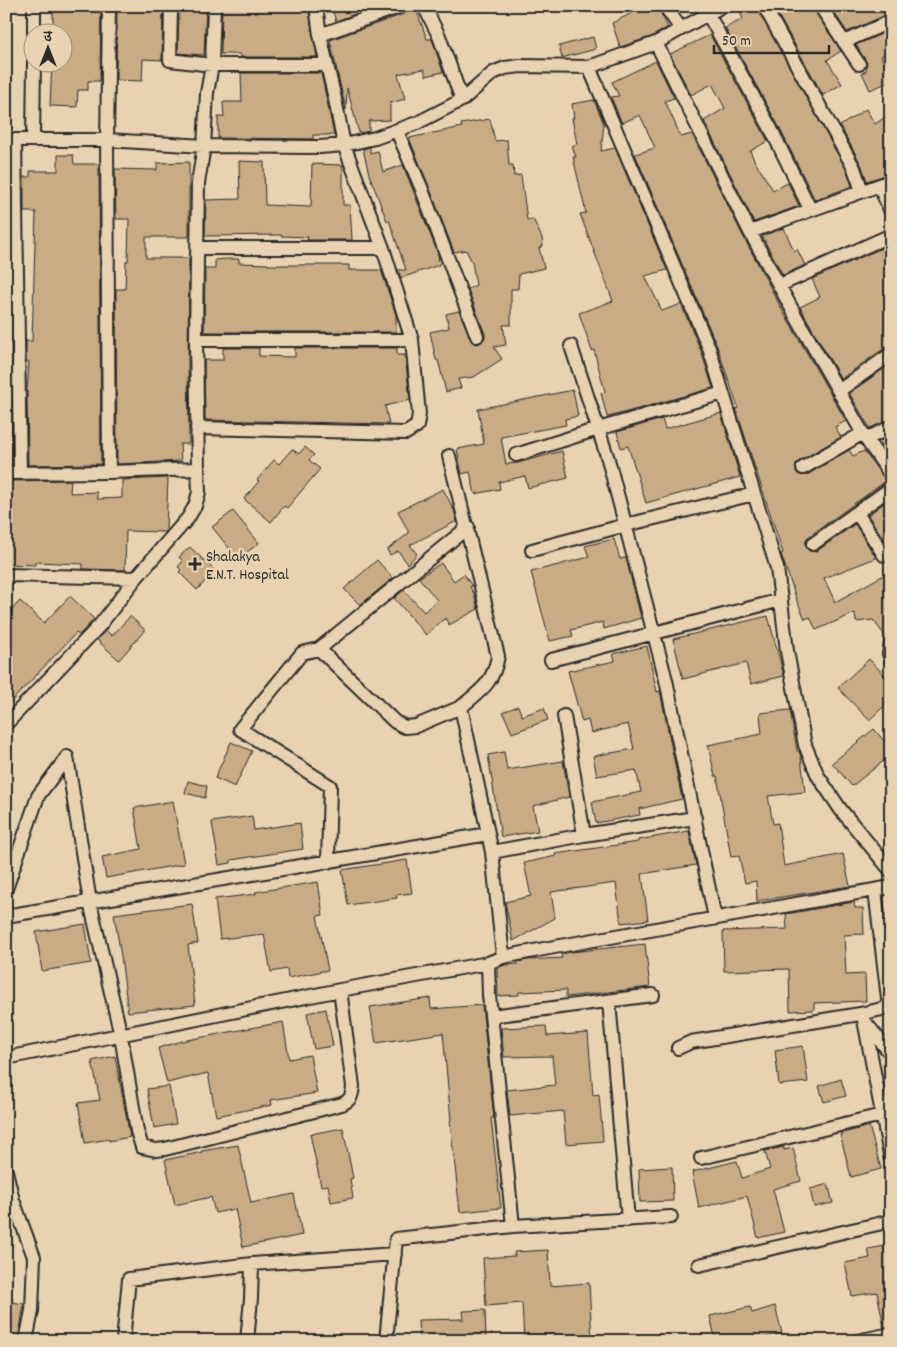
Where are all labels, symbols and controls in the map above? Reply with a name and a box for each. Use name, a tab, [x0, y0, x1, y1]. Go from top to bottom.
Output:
north arrow	[22, 22, 72, 72]
scale bar	[714, 22, 830, 54]
text: उ	[43, 27, 53, 47]
text: 50 m	[722, 31, 751, 53]
place label: Shalakya E.N.T. Hospital	[206, 546, 289, 587]
marker: Shalakya E.N.T. Hospital	[188, 557, 202, 571]

